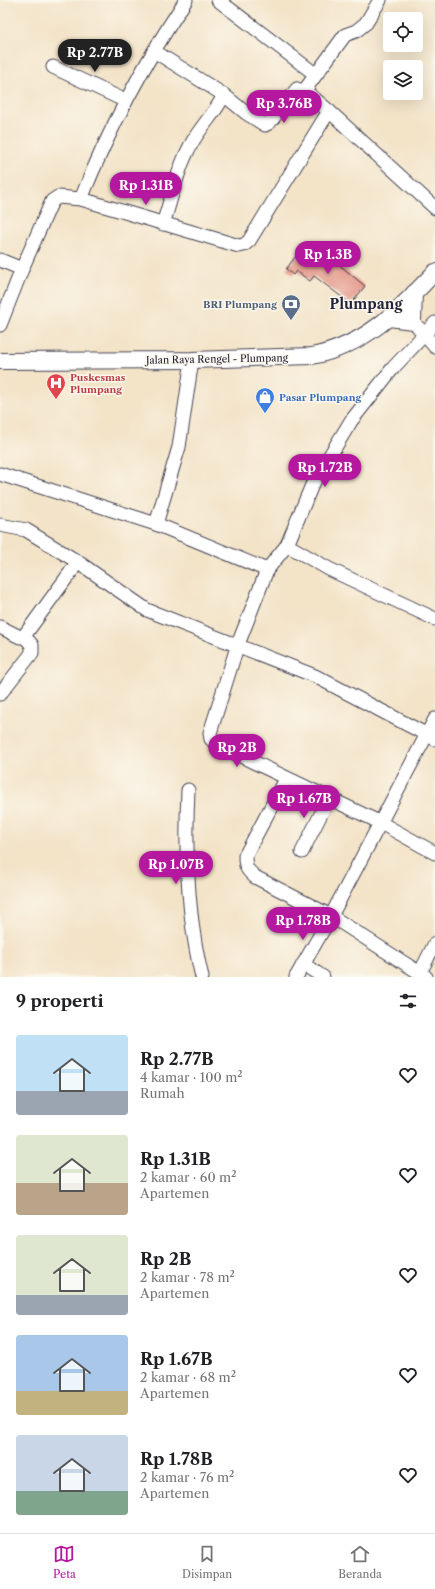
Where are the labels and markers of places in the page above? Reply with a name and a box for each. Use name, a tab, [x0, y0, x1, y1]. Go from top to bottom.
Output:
pin: Rp 2.77B	[54, 39, 136, 73]
pin: Rp 3.76B	[243, 90, 325, 124]
pin: Rp 1.31B	[105, 172, 187, 206]
pin: Rp 1.3B	[291, 241, 365, 275]
bank icon: BRI Plumpang	[280, 293, 302, 321]
place label: BRI Plumpang	[203, 298, 277, 311]
place label: Puskesmas Plumpang	[70, 371, 126, 396]
hospital icon: Puskesmas Plumpang	[45, 372, 67, 400]
shop icon: Pasar Plumpang	[254, 386, 276, 414]
place label: Pasar Plumpang	[279, 391, 361, 404]
pin: Rp 1.72B	[284, 454, 366, 488]
pin: Rp 2B	[209, 734, 265, 768]
pin: Rp 1.67B	[263, 785, 345, 819]
pin: Rp 1.07B	[135, 851, 217, 885]
pin: Rp 1.78B	[262, 907, 344, 941]

